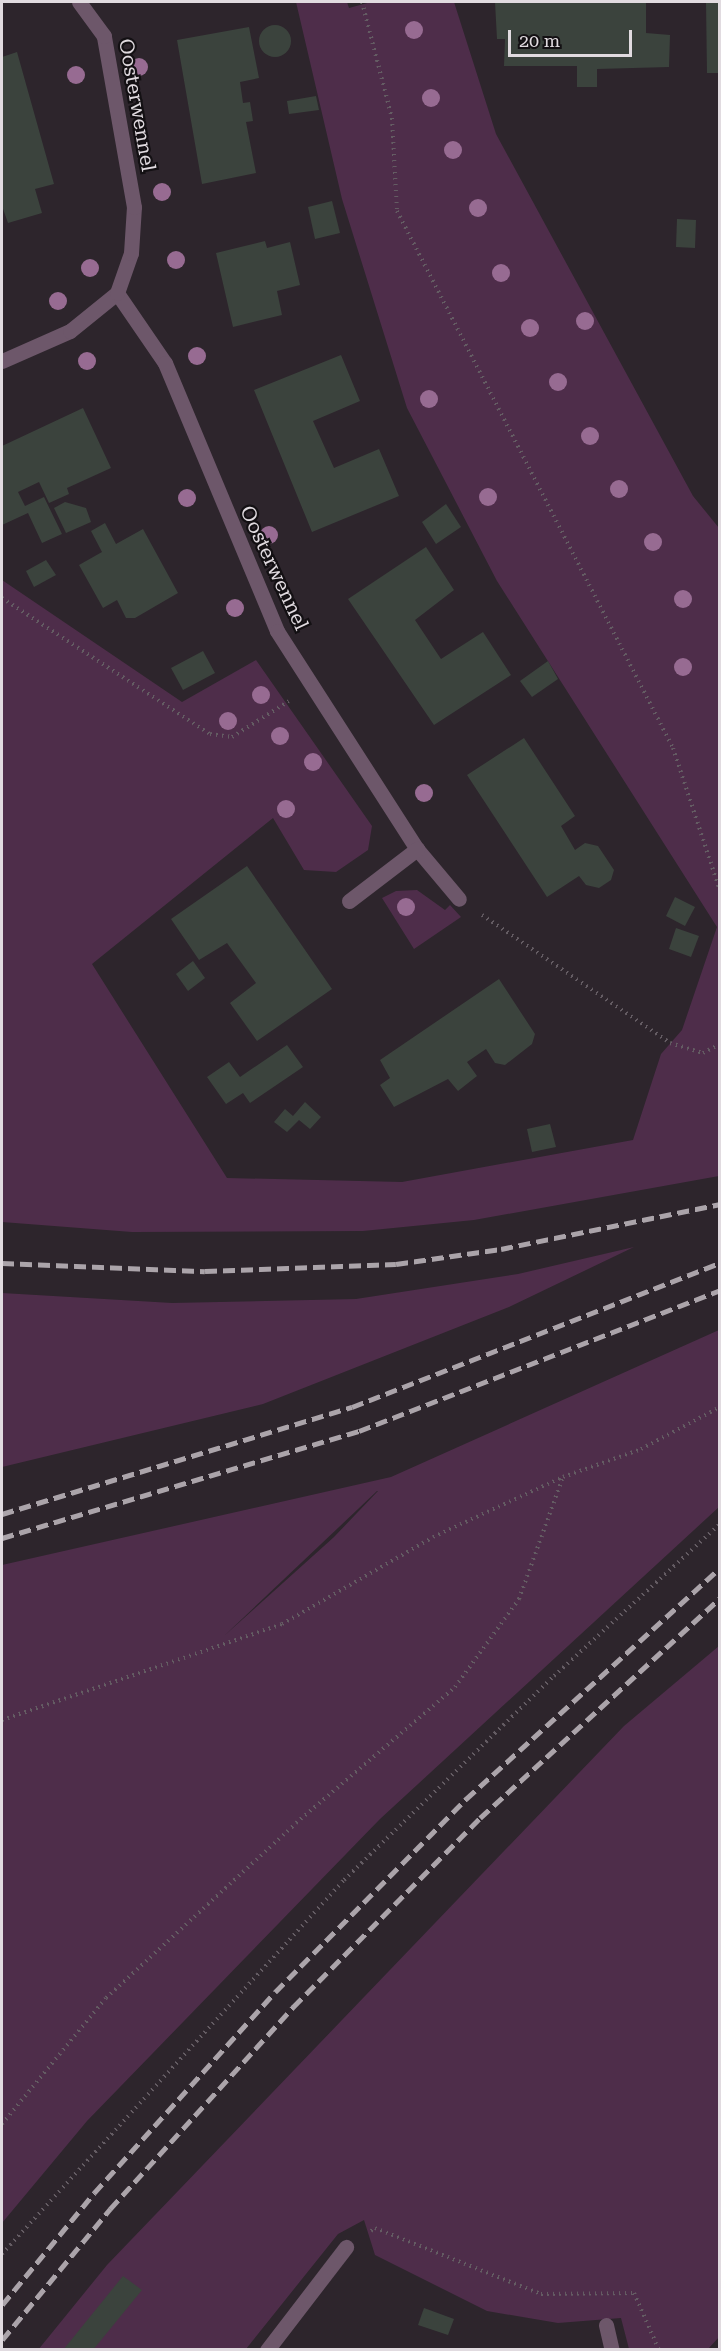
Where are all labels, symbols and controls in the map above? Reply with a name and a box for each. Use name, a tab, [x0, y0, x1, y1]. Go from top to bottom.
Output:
scale bar	[511, 18, 636, 56]
text: 20 m	[519, 30, 560, 51]
street label: Oosterwennel	[114, 37, 160, 173]
street label: Oosterwennel	[235, 502, 313, 634]

